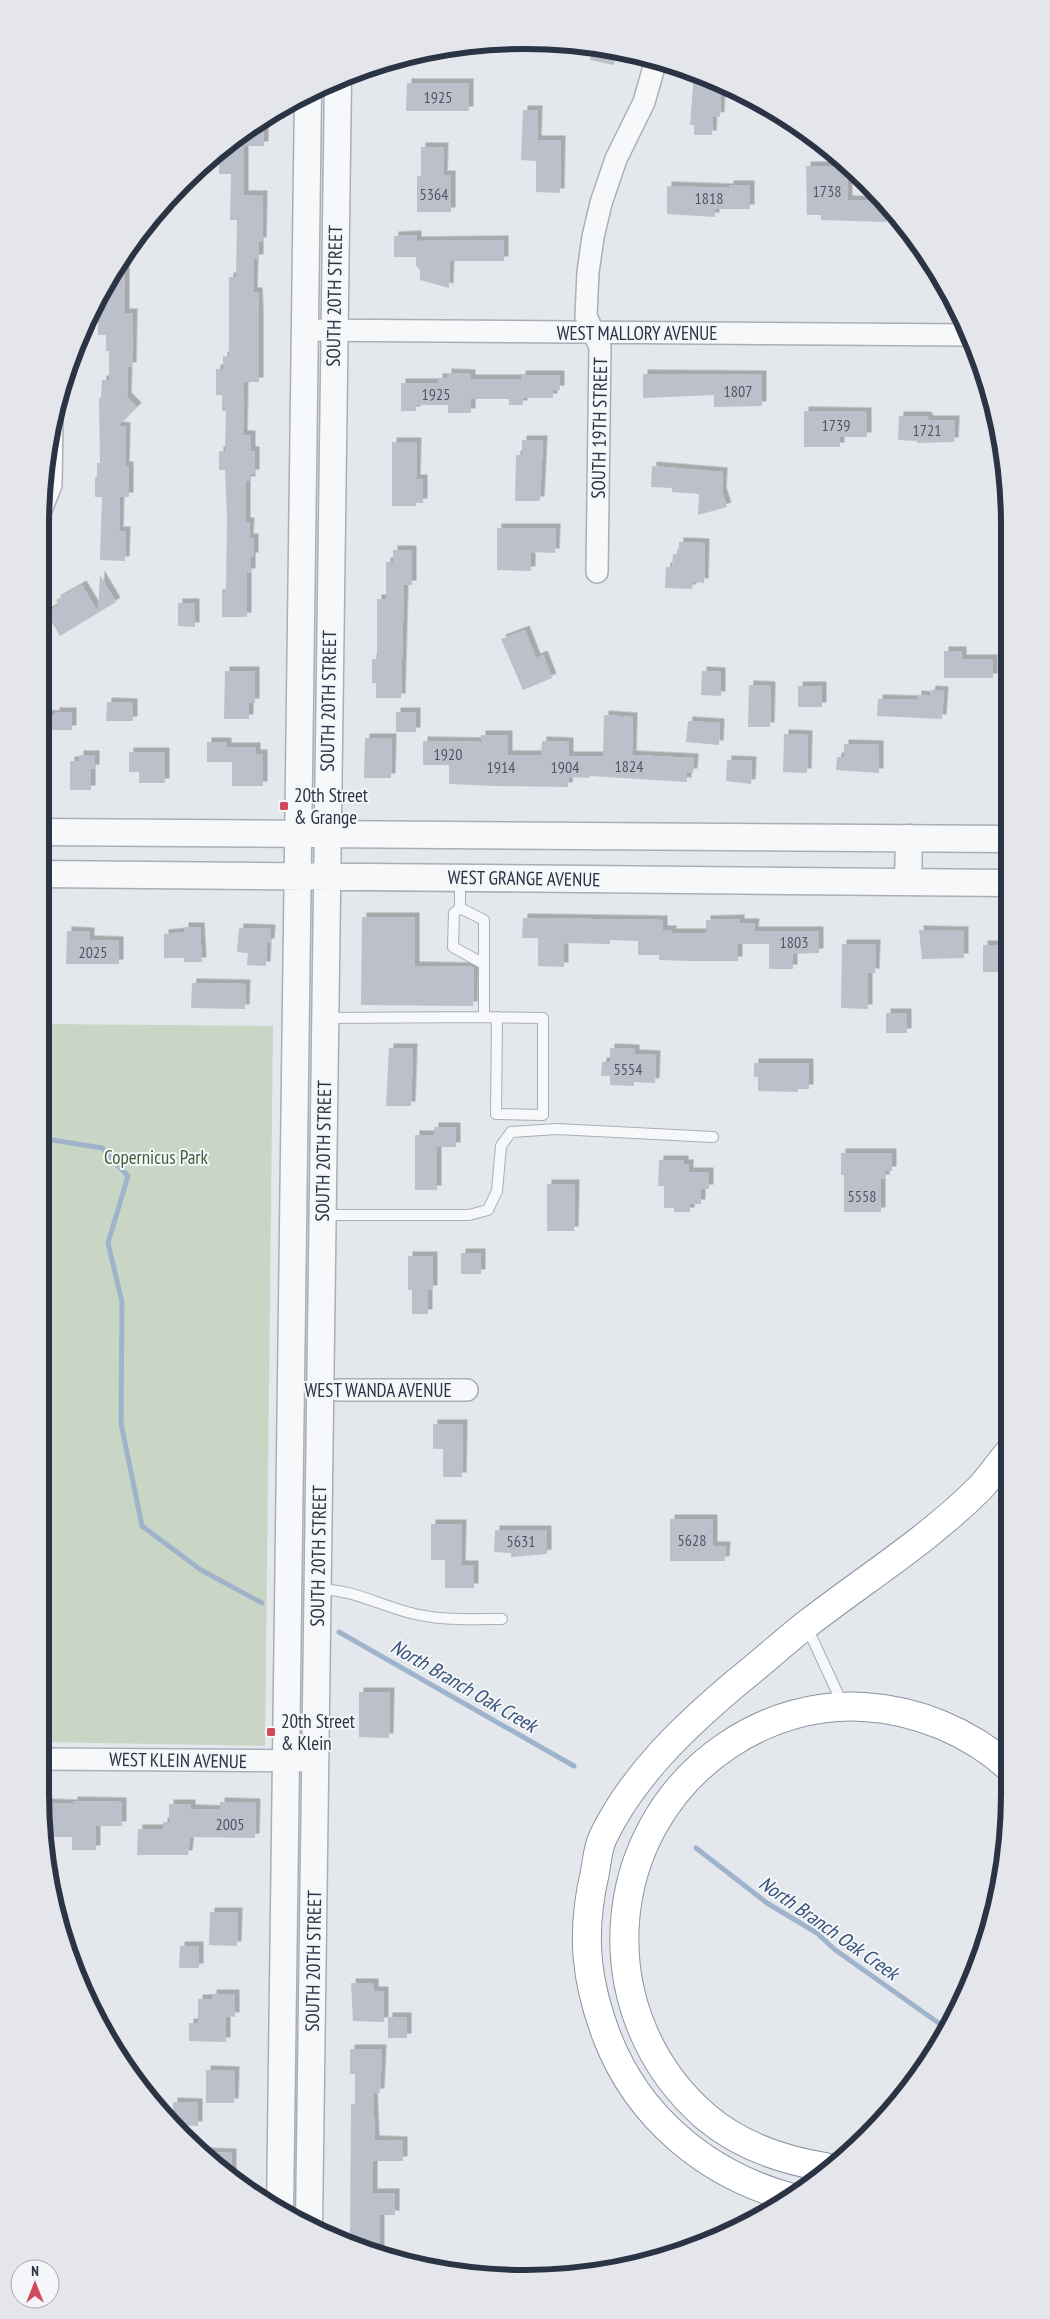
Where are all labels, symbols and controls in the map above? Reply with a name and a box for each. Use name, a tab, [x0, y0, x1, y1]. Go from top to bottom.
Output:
house number: 1925	[424, 87, 452, 107]
house number: 1738	[813, 181, 841, 201]
house number: 5364	[420, 184, 448, 204]
house number: 1818	[695, 188, 723, 208]
street label: SOUTH 20TH STREET	[321, 225, 347, 367]
street label: WEST MALLORY AVENUE	[557, 321, 717, 345]
street label: SOUTH 19TH STREET	[586, 357, 612, 499]
house number: 1807	[724, 381, 752, 401]
house number: 1925	[422, 384, 450, 404]
house number: 1739	[822, 415, 850, 435]
house number: 1721	[913, 420, 941, 440]
street label: SOUTH 20TH STREET	[315, 630, 341, 772]
house number: 1920	[434, 744, 462, 764]
house number: 1824	[615, 756, 643, 776]
house number: 1914	[487, 757, 515, 777]
house number: 1904	[551, 757, 579, 777]
place label: 20th Street & Grange	[294, 783, 369, 829]
marker: 20th Street & Grange	[278, 800, 290, 812]
street label: WEST GRANGE AVENUE	[447, 865, 601, 891]
house number: 1803	[780, 932, 808, 952]
house number: 2025	[79, 942, 107, 962]
house number: 5554	[614, 1059, 642, 1079]
street label: SOUTH 20TH STREET	[310, 1080, 336, 1222]
park label: Copernicus Park	[104, 1145, 209, 1169]
house number: 5558	[848, 1186, 876, 1206]
street label: WEST WANDA AVENUE	[304, 1378, 452, 1402]
street label: SOUTH 20TH STREET	[305, 1485, 331, 1627]
house number: 5628	[678, 1530, 706, 1550]
house number: 5631	[507, 1531, 535, 1551]
water label: North Branch Oak Creek	[386, 1634, 544, 1740]
place label: 20th Street & Klein	[281, 1709, 356, 1755]
marker: 20th Street & Klein	[265, 1726, 277, 1738]
street label: WEST KLEIN AVENUE	[109, 1747, 247, 1773]
house number: 2005	[216, 1814, 244, 1834]
water label: North Branch Oak Creek	[754, 1870, 906, 1987]
street label: SOUTH 20TH STREET	[300, 1890, 326, 2032]
north arrow	[10, 2259, 60, 2309]
text: N	[31, 2262, 39, 2280]

